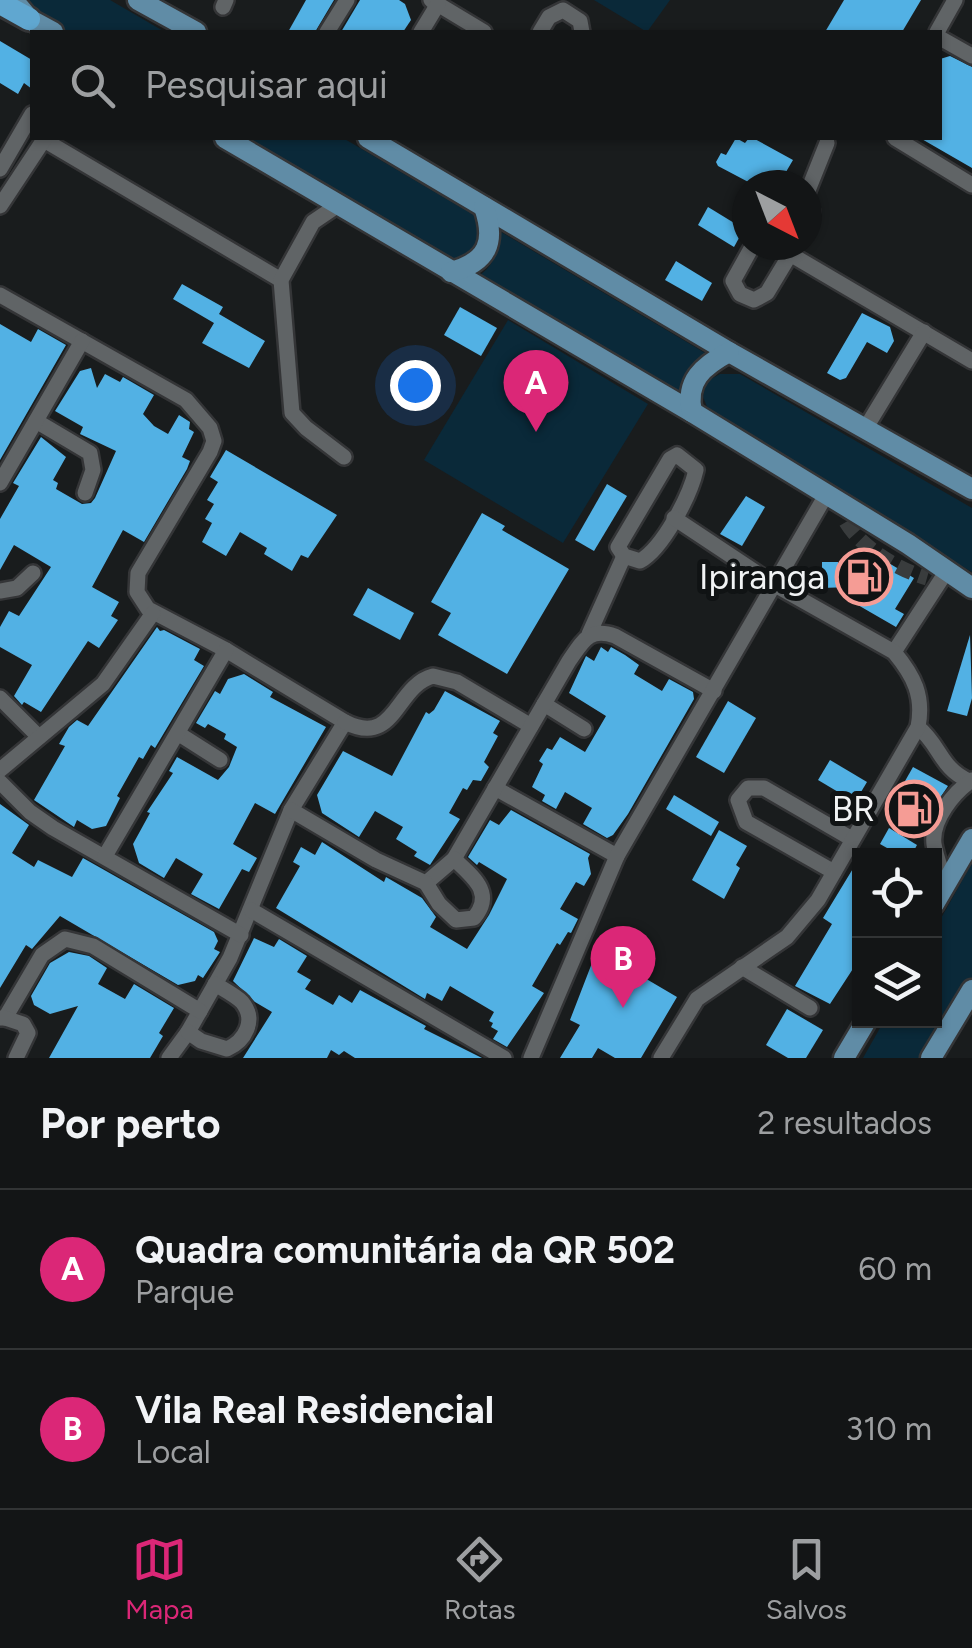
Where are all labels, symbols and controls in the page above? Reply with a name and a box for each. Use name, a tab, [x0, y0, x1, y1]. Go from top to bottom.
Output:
search box	[30, 30, 942, 140]
icon: search	[65, 58, 120, 113]
text: Pesquisar aqui	[145, 62, 388, 108]
north arrow	[732, 170, 822, 260]
pin: A	[504, 350, 568, 432]
your location	[390, 360, 441, 411]
fuel station icon: Ipiranga	[834, 547, 894, 607]
place label: Ipiranga	[699, 556, 825, 598]
fuel station icon: BR	[884, 779, 944, 839]
place label: BR	[832, 788, 875, 830]
map controls	[852, 848, 942, 1028]
button: locate	[852, 848, 942, 938]
pin: B	[590, 926, 656, 1008]
button: layers	[852, 938, 942, 1028]
text: Por perto	[40, 1098, 221, 1149]
text: 2 resultados	[758, 1104, 932, 1142]
text: Quadra comunitária da QR 502	[135, 1227, 675, 1273]
text: A	[61, 1250, 84, 1288]
text: 60 m	[858, 1250, 932, 1288]
text: Parque	[135, 1273, 234, 1311]
text: Vila Real Residencial	[135, 1387, 494, 1433]
text: B	[63, 1410, 82, 1448]
text: 310 m	[846, 1410, 932, 1448]
text: Local	[135, 1433, 211, 1471]
tab: Mapa	[125, 1532, 194, 1626]
tab: Rotas	[444, 1532, 516, 1626]
tab: Salvos	[766, 1532, 847, 1626]

